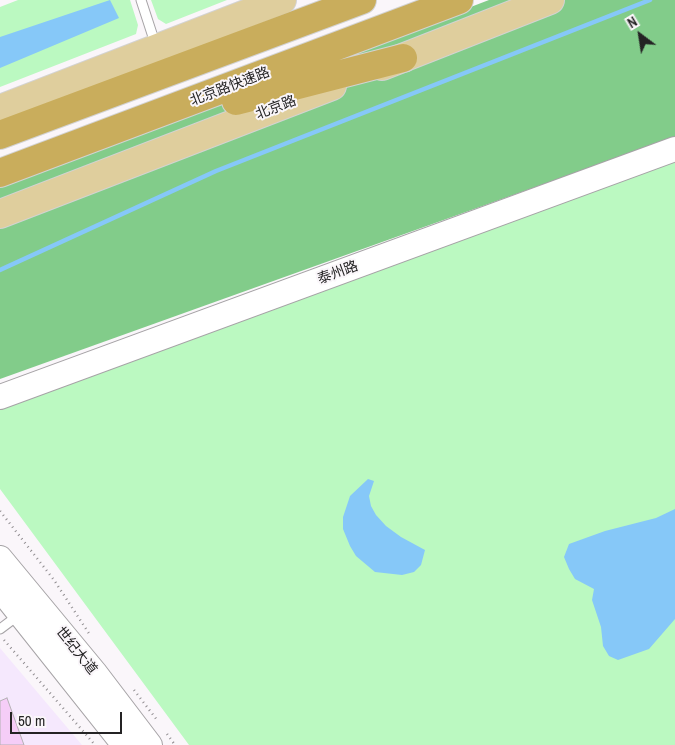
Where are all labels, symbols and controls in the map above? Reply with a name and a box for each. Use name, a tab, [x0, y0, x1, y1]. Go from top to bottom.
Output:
north arrow	[615, 10, 665, 60]
text: N	[624, 12, 640, 32]
street label: 北京路快速路	[188, 64, 272, 110]
street label: 北京路	[253, 93, 299, 123]
street label: 泰州路	[315, 258, 361, 288]
street label: 世纪大道	[52, 624, 100, 678]
scale bar	[12, 702, 125, 734]
text: 50 m	[18, 710, 45, 731]

